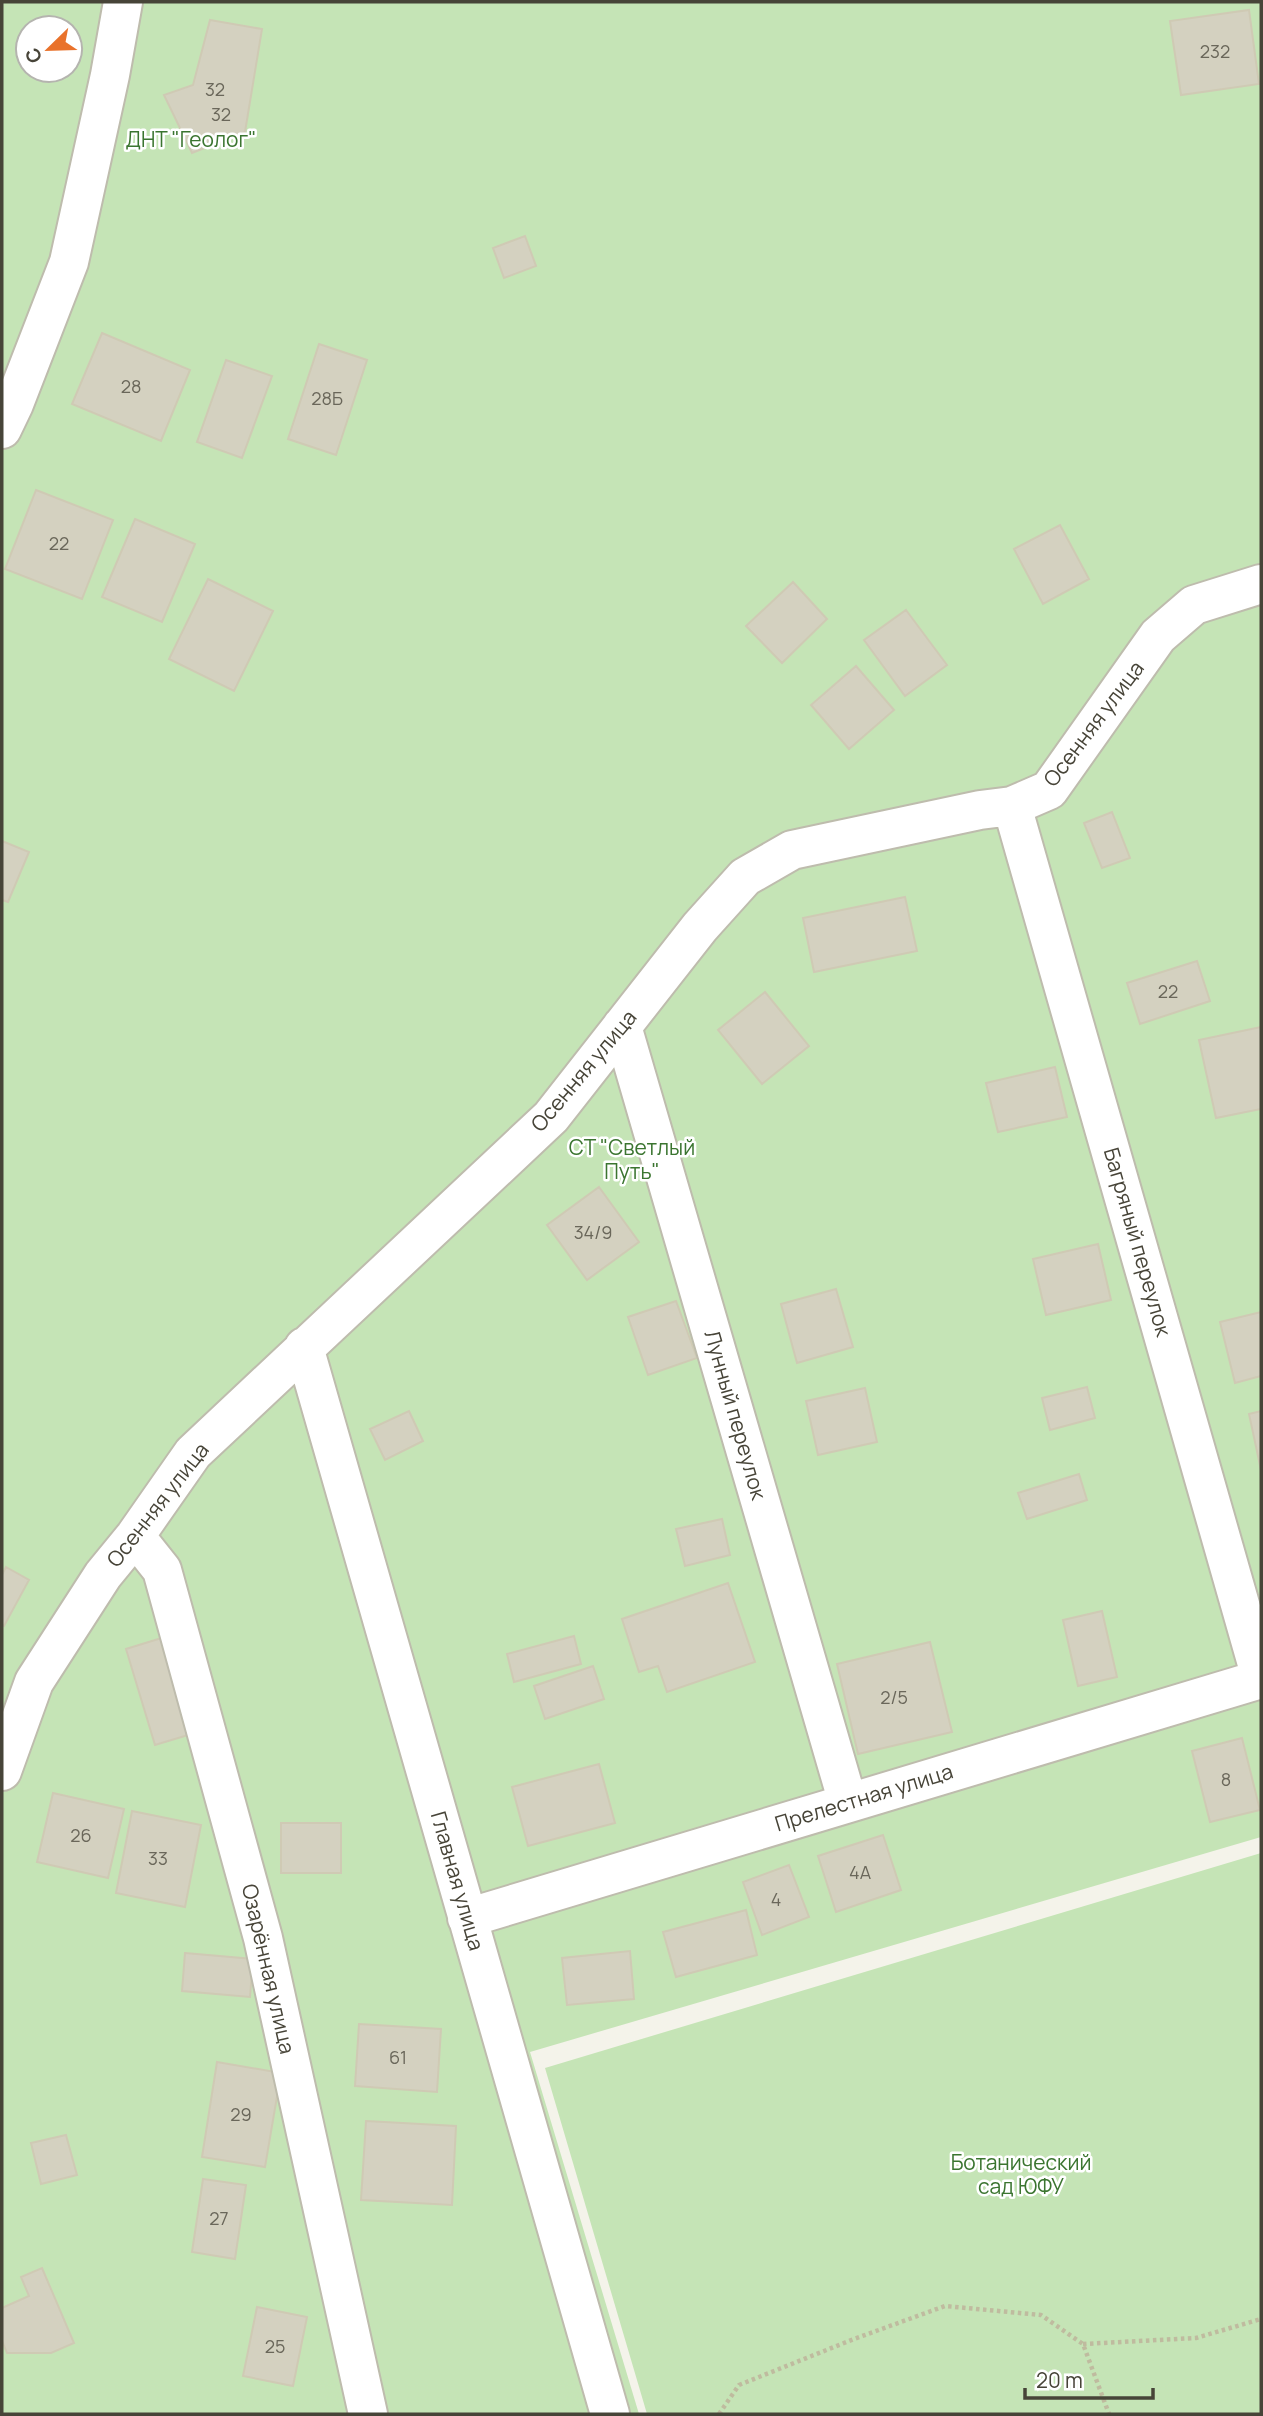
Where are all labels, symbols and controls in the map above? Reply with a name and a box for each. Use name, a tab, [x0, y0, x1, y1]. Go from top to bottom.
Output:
north arrow	[14, 14, 84, 84]
house number: 232	[1200, 39, 1230, 63]
text: С	[19, 44, 48, 67]
house number: 32	[205, 77, 225, 101]
house number: 32	[211, 102, 231, 126]
park label: ДНТ "Геолог"	[125, 125, 257, 153]
house number: 28	[121, 374, 141, 398]
house number: 28Б	[311, 386, 343, 410]
house number: 22	[49, 531, 69, 555]
street label: Осенняя улица	[1037, 655, 1150, 792]
house number: 22	[1158, 979, 1178, 1003]
street label: Осенняя улица	[524, 1004, 642, 1137]
park label: СТ "Светлый Путь"	[569, 1133, 695, 1185]
street label: Багряный переулок	[1098, 1144, 1178, 1340]
house number: 34/9	[574, 1220, 612, 1244]
street label: Лунный переулок	[698, 1327, 774, 1503]
street label: Осенняя улица	[100, 1436, 215, 1572]
house number: 2/5	[880, 1685, 908, 1709]
street label: Прелестная улица	[771, 1757, 956, 1837]
house number: 8	[1221, 1767, 1231, 1791]
street label: Главная улица	[425, 1808, 491, 1954]
house number: 26	[70, 1823, 92, 1847]
house number: 33	[148, 1846, 168, 1870]
house number: 4А	[849, 1860, 872, 1884]
street label: Озарённая улица	[236, 1881, 302, 2056]
house number: 4	[771, 1887, 781, 1911]
house number: 61	[389, 2045, 407, 2069]
house number: 29	[230, 2102, 252, 2126]
park label: Ботанический сад ЮФУ	[951, 2148, 1091, 2200]
house number: 27	[209, 2206, 229, 2230]
house number: 25	[265, 2334, 285, 2358]
scale bar	[1025, 2356, 1153, 2400]
text: 20 m	[1036, 2366, 1083, 2394]

